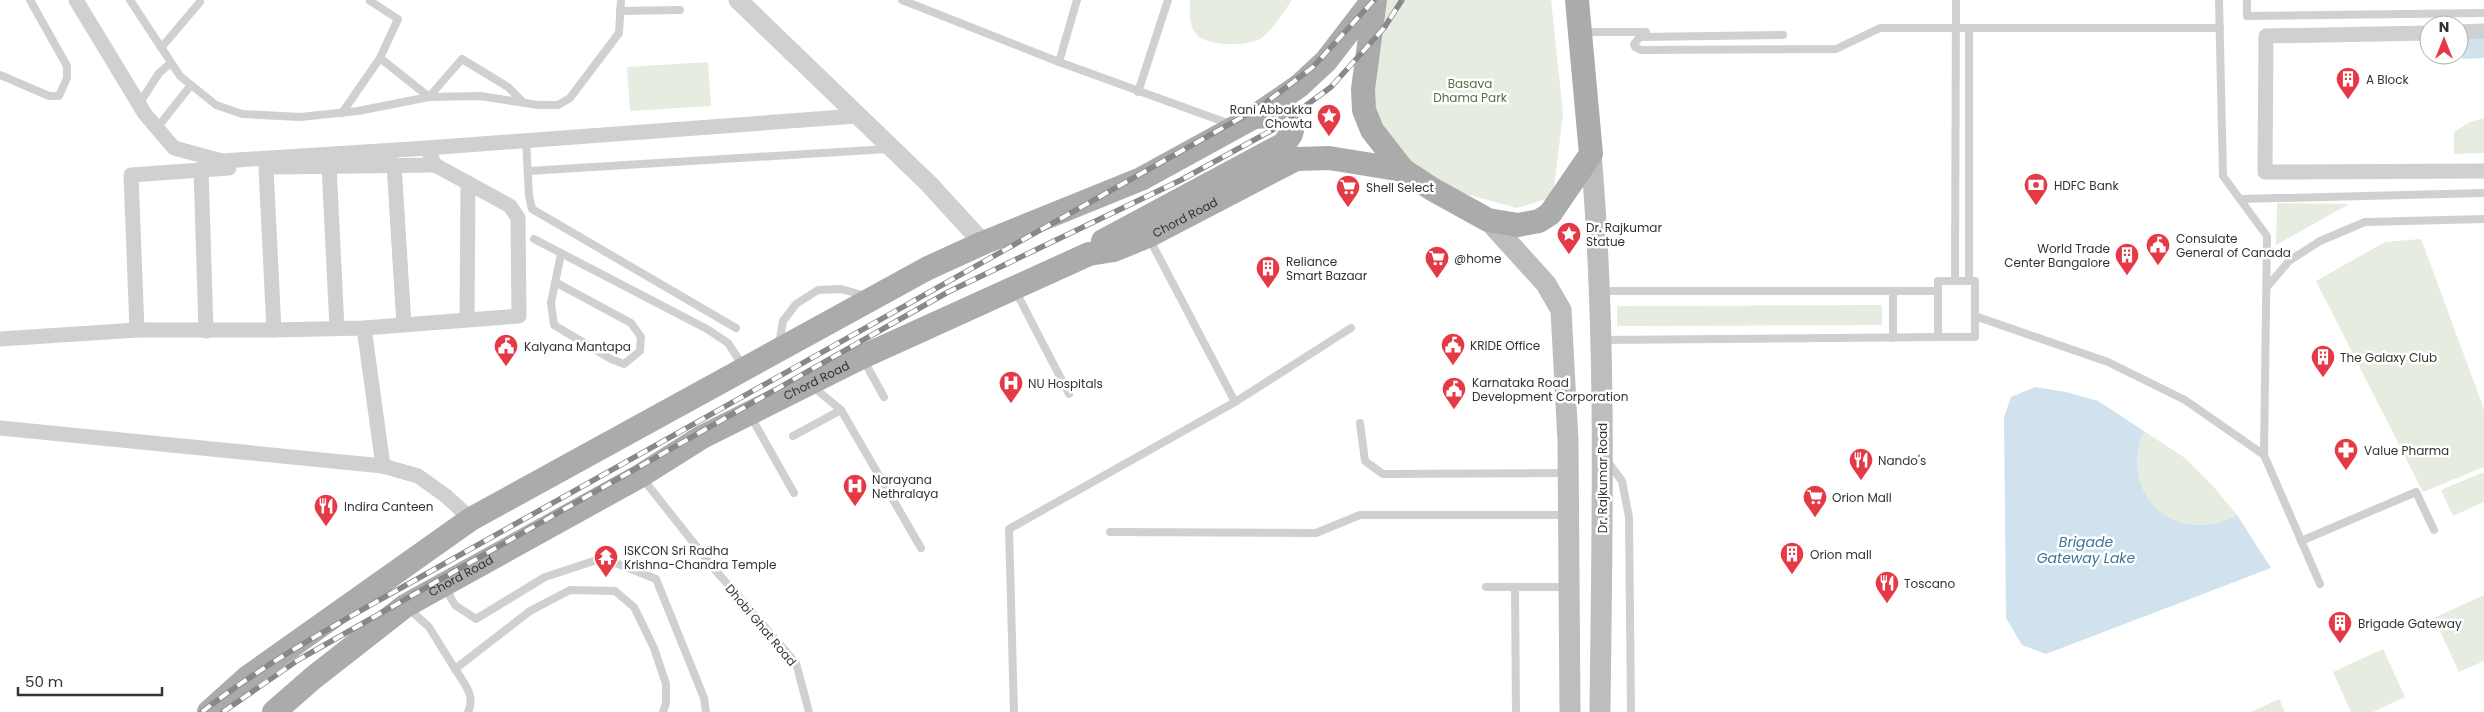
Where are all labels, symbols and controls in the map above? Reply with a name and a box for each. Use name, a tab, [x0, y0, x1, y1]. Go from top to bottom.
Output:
north arrow	[2419, 15, 2469, 65]
text: N	[2439, 17, 2449, 37]
building icon: A Block	[2335, 66, 2361, 100]
place label: A Block	[2366, 71, 2410, 88]
park label: Basava Dhama Park	[1433, 75, 1508, 106]
place label: Rani Abbakka Chowta	[1230, 101, 1312, 132]
place icon: Rani Abbakka Chowta	[1316, 103, 1342, 137]
bank icon: HDFC Bank	[2023, 172, 2049, 206]
supermarket icon: Shell Select	[1335, 174, 1361, 208]
place label: HDFC Bank	[2054, 177, 2119, 194]
place label: Shell Select	[1366, 179, 1434, 196]
street label: Chord Road	[1149, 193, 1220, 241]
place label: Dr. Rajkumar Statue	[1586, 219, 1662, 250]
place icon: Dr. Rajkumar Statue	[1556, 221, 1582, 255]
place label: Consulate General of Canada	[2176, 230, 2291, 261]
public building icon: Consulate General of Canada	[2145, 232, 2171, 266]
place label: World Trade Center Bangalore	[2004, 240, 2110, 271]
building icon: World Trade Center Bangalore	[2114, 242, 2140, 276]
supermarket icon: @home	[1424, 245, 1450, 279]
place label: @home	[1454, 250, 1501, 267]
place label: Reliance Smart Bazaar	[1286, 253, 1368, 284]
building icon: Reliance Smart Bazaar	[1255, 255, 1281, 289]
public building icon: KRIDE Office	[1440, 332, 1466, 366]
public building icon: Kalyana Mantapa	[493, 333, 519, 367]
place label: KRIDE Office	[1470, 337, 1540, 354]
place label: Kalyana Mantapa	[524, 338, 631, 355]
building icon: The Galaxy Club	[2310, 344, 2336, 378]
place label: The Galaxy Club	[2340, 349, 2437, 366]
street label: Chord Road	[780, 356, 852, 404]
hospital icon: NU Hospitals	[998, 370, 1024, 404]
place label: Karnataka Road Development Corporation	[1472, 374, 1628, 405]
place label: NU Hospitals	[1028, 375, 1103, 392]
public building icon: Karnataka Road Development Corporation	[1441, 376, 1467, 410]
street label: Dr. Rajkumar Road	[1594, 423, 1611, 533]
pharmacy icon: Value Pharma	[2333, 437, 2359, 471]
place label: Value Pharma	[2364, 442, 2449, 459]
restaurant icon: Nando's	[1848, 447, 1874, 481]
place label: Nando's	[1878, 452, 1926, 469]
place label: Narayana Nethralaya	[872, 471, 938, 502]
hospital icon: Narayana Nethralaya	[842, 473, 868, 507]
supermarket icon: Orion Mall	[1802, 484, 1828, 518]
place label: Orion Mall	[1832, 489, 1892, 506]
restaurant icon: Indira Canteen	[313, 493, 339, 527]
place label: Indira Canteen	[344, 498, 433, 515]
water label: Brigade Gateway Lake	[2037, 532, 2136, 568]
building icon: Orion mall	[1779, 541, 1805, 575]
place label: ISKCON Sri Radha Krishna-Chandra Temple	[624, 542, 776, 573]
temple icon: ISKCON Sri Radha Krishna-Chandra Temple	[593, 544, 619, 578]
place label: Orion mall	[1810, 546, 1872, 563]
street label: Chord Road	[425, 551, 496, 600]
restaurant icon: Toscano	[1874, 570, 1900, 604]
place label: Toscano	[1904, 575, 1956, 592]
street label: Dhobi Ghat Road	[722, 580, 800, 670]
building icon: Brigade Gateway	[2327, 610, 2353, 644]
place label: Brigade Gateway	[2358, 615, 2462, 632]
scale bar	[18, 664, 161, 696]
text: 50 m	[25, 671, 63, 692]

